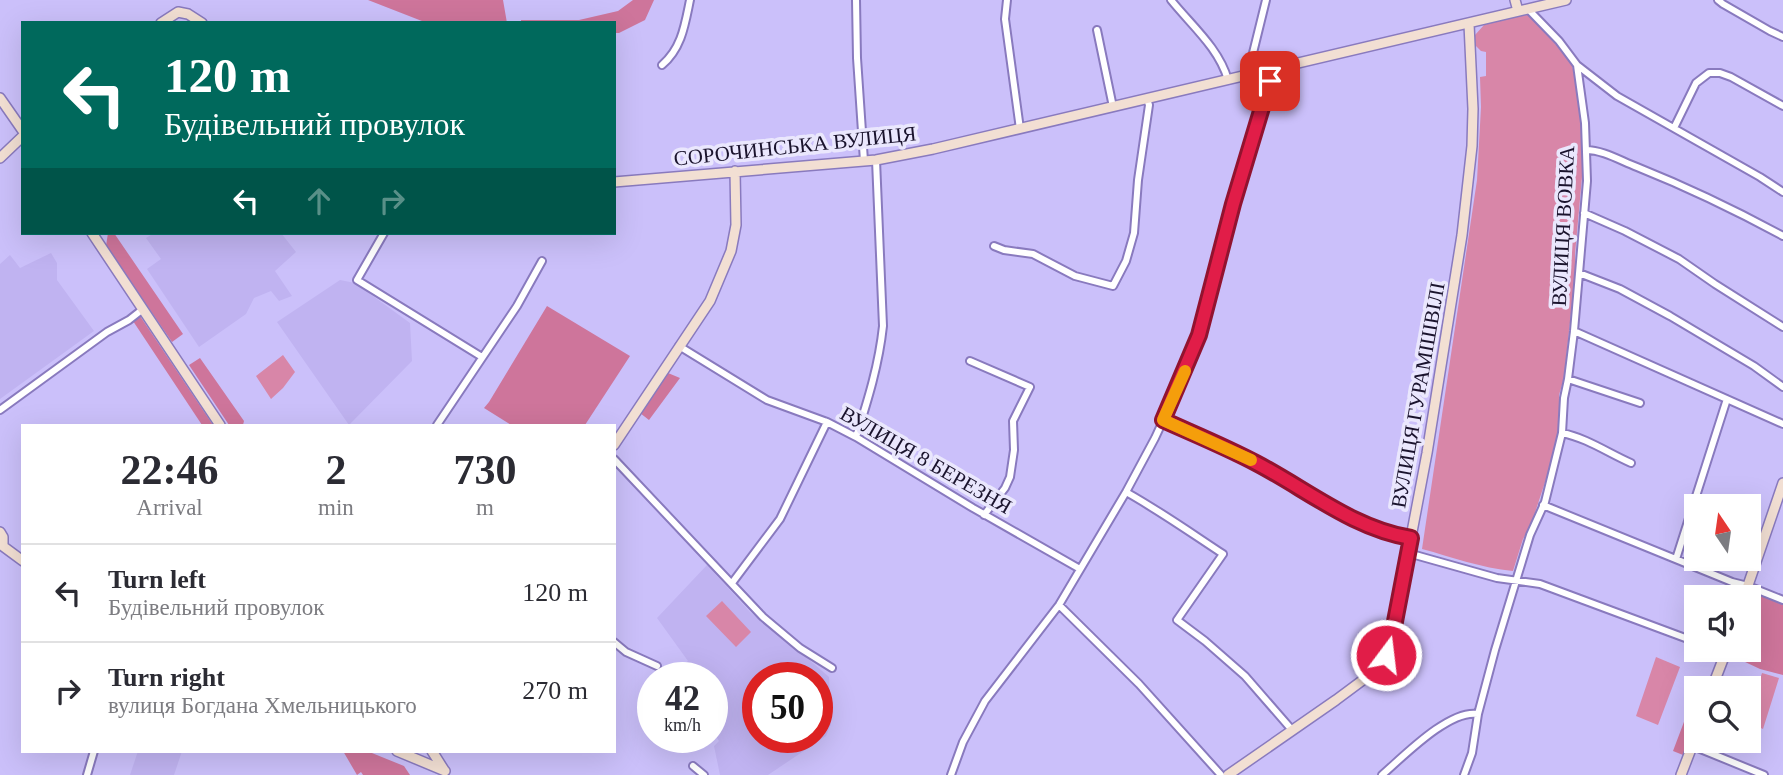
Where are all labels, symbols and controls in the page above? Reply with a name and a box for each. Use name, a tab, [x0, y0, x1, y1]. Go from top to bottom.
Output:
text: 120 m	[164, 48, 291, 103]
icon: left	[49, 49, 140, 140]
pin	[1240, 51, 1300, 111]
icon: arrive	[1251, 62, 1289, 100]
text: Будівельний провулок	[164, 106, 465, 142]
street label: СОРОЧИНСЬКА ВУЛИЦЯ	[673, 121, 917, 171]
street label: ВУЛИЦЯ ВОВКА	[1547, 144, 1579, 307]
icon: left	[227, 182, 265, 220]
icon: ahead	[300, 182, 338, 220]
icon: right	[373, 182, 411, 220]
street label: ВУЛИЦЯ ГУРАМІШВІЛІ	[1386, 280, 1450, 510]
street label: ВУЛИЦЯ 8 БЕРЕЗНЯ	[836, 401, 1016, 519]
text: 22:46	[121, 447, 219, 493]
text: 2	[325, 447, 346, 493]
text: 730	[453, 447, 516, 493]
north arrow	[1684, 494, 1760, 570]
map controls	[1684, 494, 1761, 753]
text: Arrival	[136, 495, 203, 520]
text: min	[318, 495, 354, 520]
text: m	[476, 495, 494, 520]
text: Turn left	[108, 565, 206, 594]
icon: left	[49, 574, 87, 612]
text: 120 m	[522, 578, 588, 607]
button: sound	[1684, 585, 1761, 662]
text: Будівельний провулок	[108, 595, 324, 620]
position arrow	[1349, 618, 1423, 692]
speed limit sign: 50	[742, 662, 833, 753]
text: Turn right	[108, 663, 225, 692]
icon: right	[49, 672, 87, 710]
text: 270 m	[522, 676, 588, 705]
button: search	[1684, 676, 1761, 753]
text: 42	[665, 679, 700, 718]
text: вулиця Богдана Хмельницького	[108, 693, 417, 718]
text: km/h	[664, 715, 701, 735]

